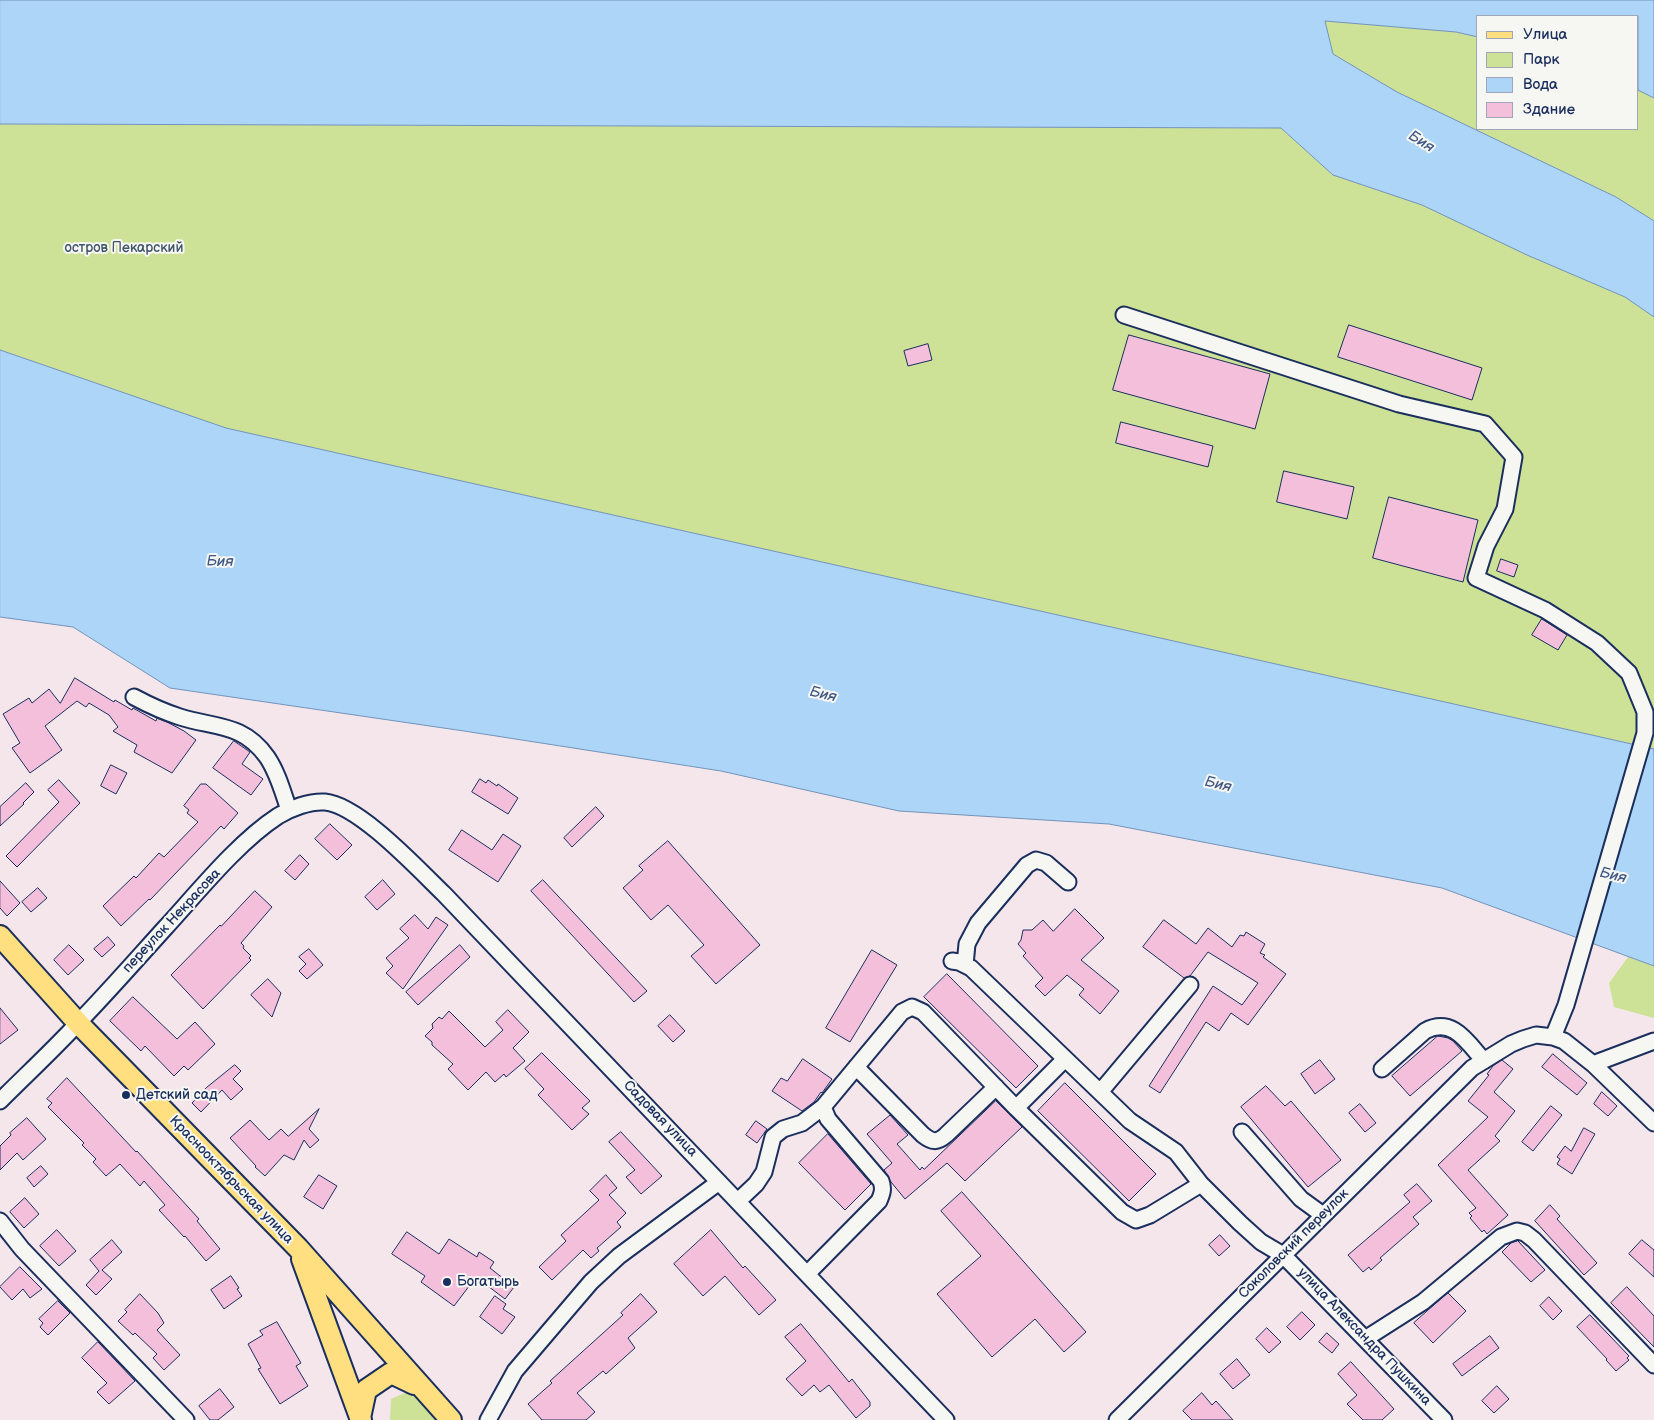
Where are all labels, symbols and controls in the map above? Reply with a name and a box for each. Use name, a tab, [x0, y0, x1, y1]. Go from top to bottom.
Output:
legend	[1476, 15, 1639, 130]
text: Улица	[1523, 25, 1567, 44]
text: Парк	[1523, 50, 1560, 69]
text: Вода	[1523, 75, 1558, 94]
text: Здание	[1523, 100, 1575, 119]
water label: Бия	[1405, 127, 1437, 157]
park label: остров Пекарский	[65, 240, 183, 256]
water label: Бия	[206, 553, 234, 571]
water label: Бия	[808, 683, 838, 707]
water label: Бия	[1203, 773, 1233, 797]
water label: Бия	[1598, 864, 1628, 888]
street label: переулок Некрасова	[119, 865, 225, 977]
street label: Садовая улица	[619, 1077, 701, 1161]
place label: Детский сад	[136, 1087, 218, 1103]
marker: Детский сад	[120, 1089, 132, 1101]
street label: Краснооктябрьская улица	[165, 1112, 297, 1248]
street label: Соколовский переулок	[1236, 1186, 1352, 1302]
street label: улица Александра Пушкина	[1294, 1265, 1434, 1409]
place label: Богатырь	[457, 1274, 519, 1290]
marker: Богатырь	[441, 1276, 453, 1288]

